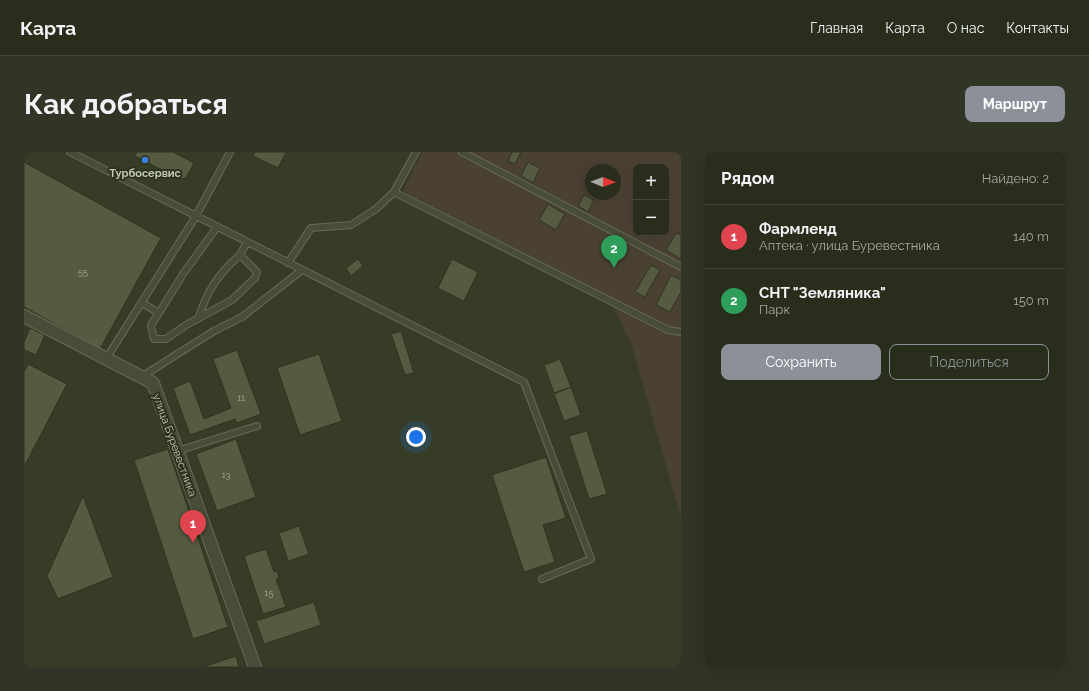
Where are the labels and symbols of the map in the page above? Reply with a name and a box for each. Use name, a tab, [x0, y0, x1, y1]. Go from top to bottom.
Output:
marker: Турбосервис	[140, 155, 150, 165]
north arrow	[585, 164, 621, 200]
place label: Турбосервис	[109, 167, 181, 180]
pin: 2	[601, 235, 627, 268]
house number: 55	[78, 267, 88, 277]
street label: улица Буревестника	[150, 392, 199, 498]
house number: 11	[237, 393, 245, 403]
your location	[406, 427, 426, 447]
house number: 13	[222, 470, 231, 480]
pin: 1	[180, 510, 206, 543]
house number: 15	[265, 588, 273, 598]

